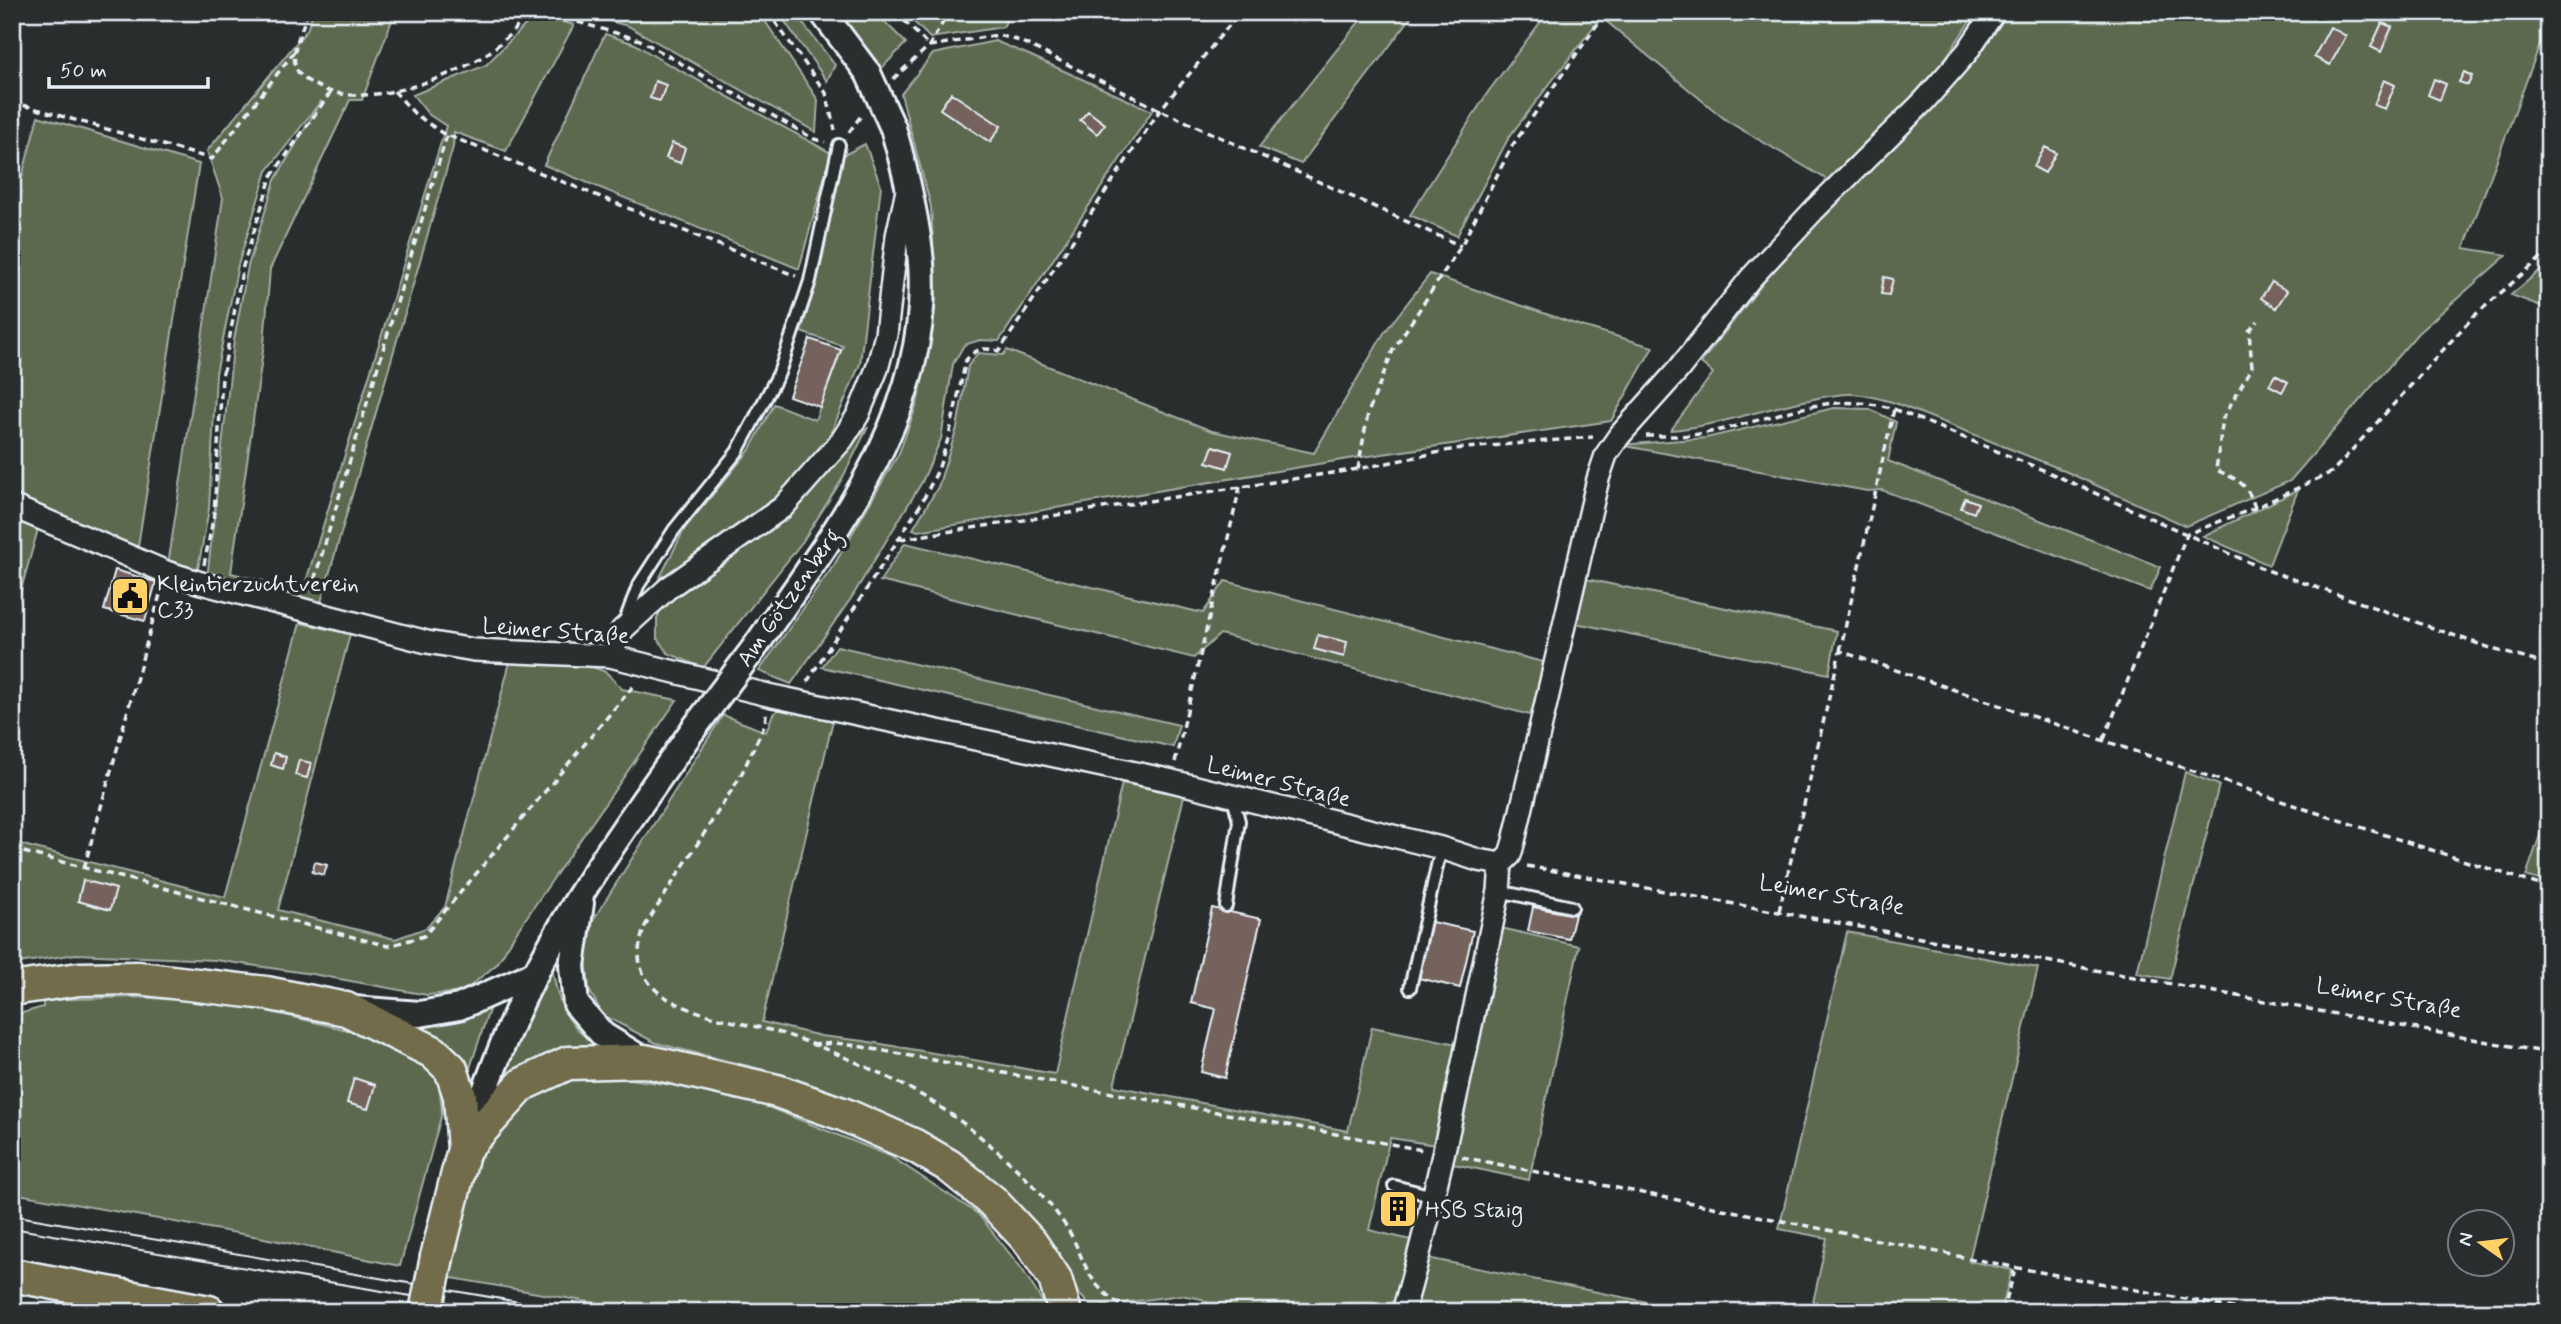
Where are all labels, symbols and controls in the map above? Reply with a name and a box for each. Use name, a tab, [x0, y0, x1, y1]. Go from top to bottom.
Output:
scale bar	[49, 46, 208, 90]
text: 50 m	[60, 57, 107, 85]
street label: Am Götzenberg	[731, 523, 850, 675]
place label: Kleintierzuchtverein C33	[157, 570, 359, 626]
public building icon: Kleintierzuchtverein C33	[109, 575, 151, 617]
street label: Leimer Straße	[481, 612, 630, 652]
street label: Leimer Straße	[1204, 751, 1354, 815]
street label: Leimer Straße	[1757, 868, 1907, 924]
street label: Leimer Straße	[2314, 971, 2464, 1027]
building icon: HSB Staig	[1377, 1188, 1419, 1230]
place label: HSB Staig	[1425, 1196, 1523, 1228]
north arrow	[2446, 1208, 2516, 1278]
text: N	[2452, 1230, 2480, 1248]

